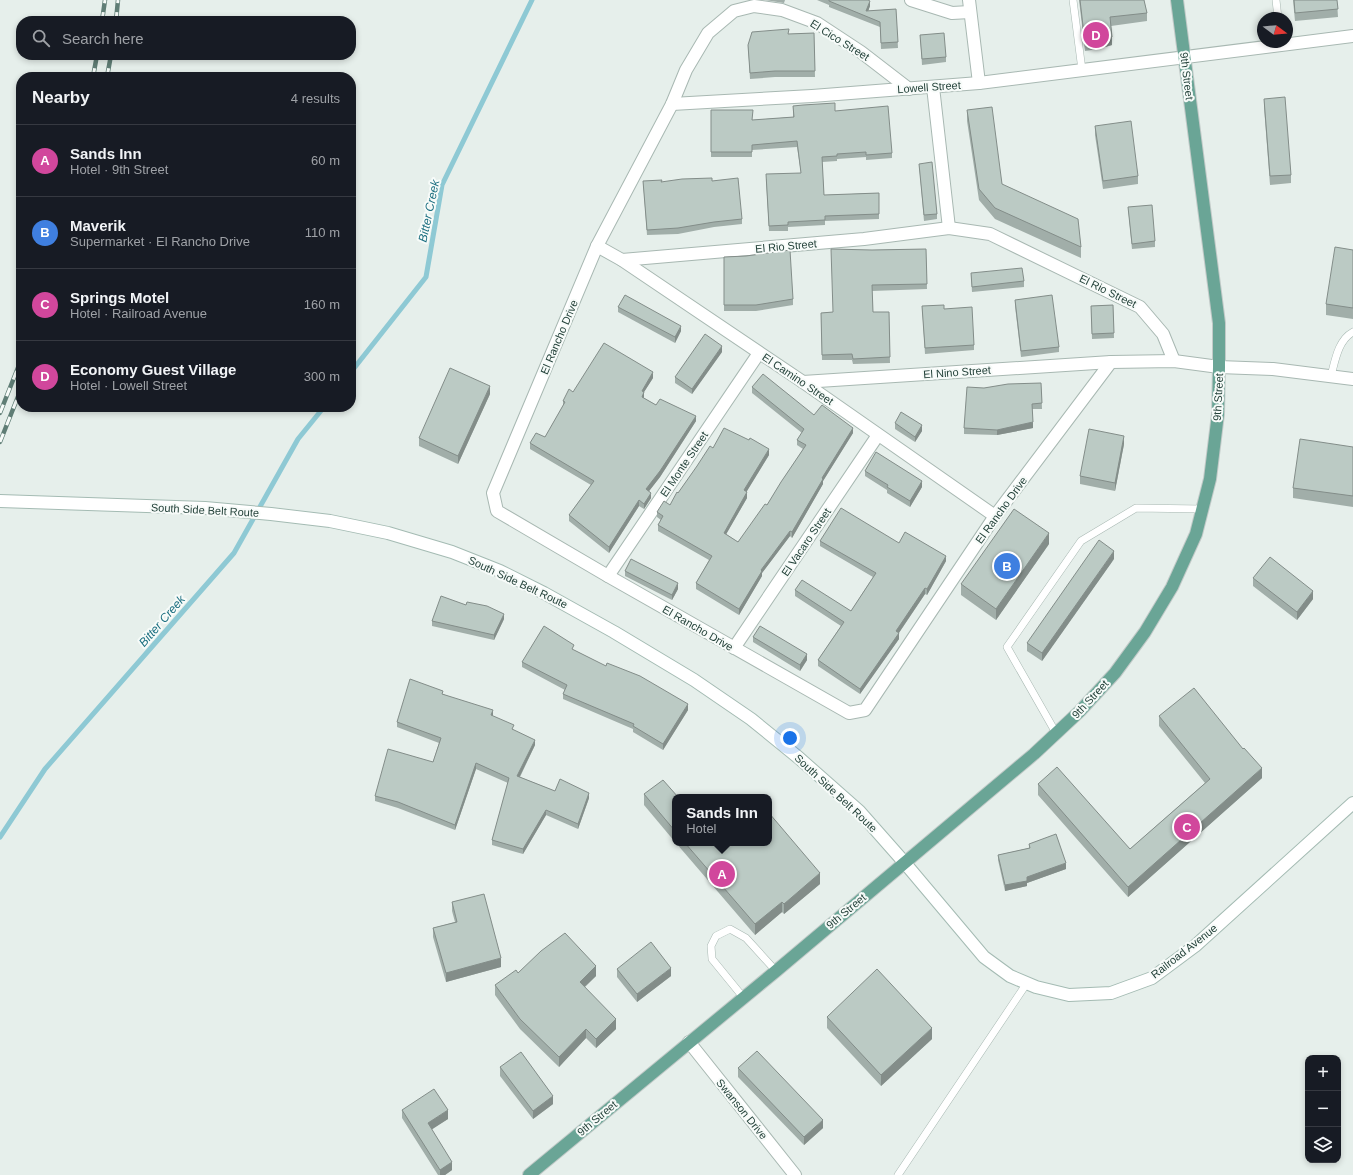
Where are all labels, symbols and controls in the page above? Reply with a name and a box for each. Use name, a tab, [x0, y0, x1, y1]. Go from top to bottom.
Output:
north arrow	[1257, 12, 1293, 48]
search box	[16, 16, 356, 60]
street label: El Cico Street	[808, 17, 872, 63]
pin: D	[1083, 20, 1109, 50]
icon: search	[30, 27, 52, 49]
text: Search here	[62, 30, 144, 47]
street label: 9th Street	[1178, 52, 1196, 100]
street label: Lowell Street	[897, 79, 961, 95]
text: Nearby	[32, 88, 90, 107]
text: 4 results	[291, 91, 340, 106]
text: Sands Inn	[70, 145, 142, 162]
text: A	[40, 153, 50, 168]
text: 60 m	[311, 153, 340, 168]
text: Hotel · 9th Street	[70, 162, 168, 177]
water label: Bitter Creek	[416, 178, 443, 243]
text: Maverik	[70, 217, 126, 234]
text: B	[40, 225, 50, 240]
text: 110 m	[305, 225, 340, 240]
text: Supermarket · El Rancho Drive	[70, 234, 250, 249]
street label: El Rio Street	[755, 237, 817, 255]
street label: El Rio Street	[1078, 272, 1138, 310]
text: Springs Motel	[70, 289, 169, 306]
text: C	[40, 297, 50, 312]
text: 160 m	[304, 297, 340, 312]
street label: El Rancho Drive	[538, 298, 580, 376]
text: Hotel · Railroad Avenue	[70, 306, 207, 321]
street label: El Camino Street	[760, 351, 836, 407]
text: Economy Guest Village	[70, 361, 236, 378]
street label: El Nino Street	[923, 364, 991, 380]
text: D	[40, 369, 50, 384]
text: 300 m	[304, 369, 340, 384]
street label: 9th Street	[1211, 373, 1225, 421]
text: Hotel · Lowell Street	[70, 378, 187, 393]
street label: El Monte Street	[658, 429, 710, 499]
street label: El Rancho Drive	[973, 474, 1029, 546]
street label: South Side Belt Route	[151, 501, 259, 519]
street label: El Vacaro Street	[779, 506, 833, 578]
pin: B	[994, 551, 1020, 581]
street label: South Side Belt Route	[466, 554, 570, 610]
water label: Bitter Creek	[136, 592, 189, 650]
street label: El Rancho Drive	[661, 603, 735, 653]
street label: 9th Street	[1069, 677, 1111, 721]
your location	[780, 728, 800, 748]
street label: South Side Belt Route	[792, 752, 880, 834]
popup	[672, 794, 772, 846]
text: Sands Inn	[686, 804, 758, 821]
pin: C	[1174, 812, 1200, 842]
text: Hotel	[686, 821, 717, 836]
pin: A	[709, 859, 735, 889]
street label: 9th Street	[824, 891, 868, 931]
street label: Railroad Avenue	[1149, 921, 1219, 981]
map controls	[1305, 1055, 1341, 1163]
button: +	[1305, 1055, 1341, 1091]
street label: Swanson Drive	[714, 1076, 770, 1142]
button: −	[1305, 1091, 1341, 1127]
street label: 9th Street	[575, 1098, 619, 1138]
button: layers	[1305, 1127, 1341, 1163]

